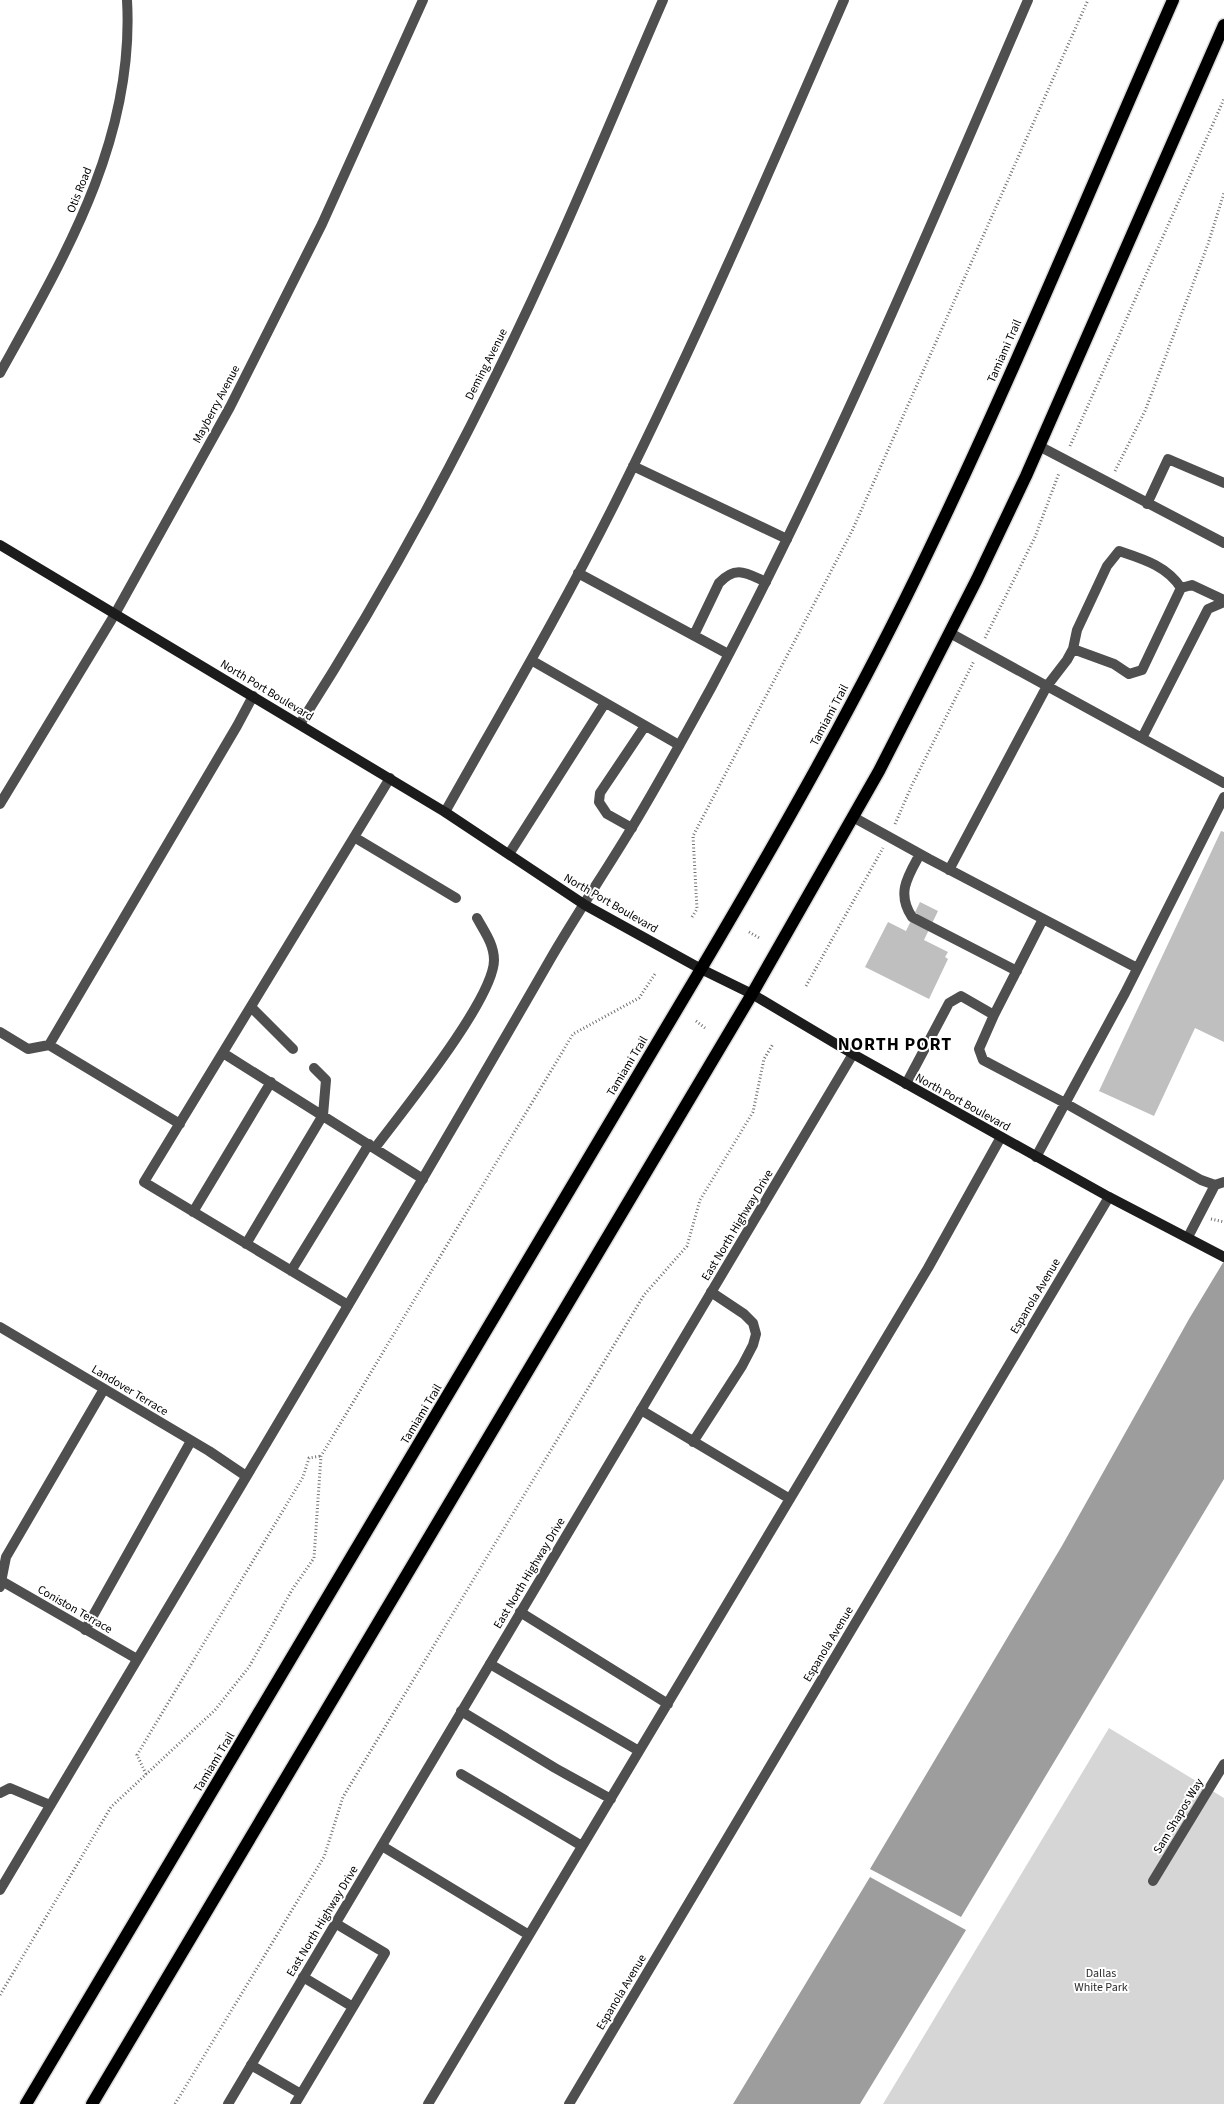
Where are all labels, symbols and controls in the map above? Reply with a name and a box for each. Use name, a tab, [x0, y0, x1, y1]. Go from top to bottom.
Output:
street label: Otis Road	[63, 165, 96, 216]
street label: Tamiami Trail	[983, 317, 1026, 386]
street label: Deming Avenue	[461, 325, 512, 403]
street label: Mayberry Avenue	[189, 362, 244, 446]
street label: North Port Boulevard	[217, 656, 317, 725]
street label: Tamiami Trail	[806, 681, 853, 749]
street label: North Port Boulevard	[560, 869, 661, 937]
district label: NORTH PORT	[838, 1032, 952, 1057]
street label: Tamiami Trail	[603, 1033, 652, 1100]
street label: North Port Boulevard	[912, 1069, 1013, 1136]
street label: East North Highway Drive	[697, 1166, 777, 1284]
street label: Espanola Avenue	[1006, 1255, 1065, 1337]
street label: Landover Terrace	[88, 1361, 171, 1420]
street label: Tamiami Trail	[397, 1381, 446, 1448]
street label: East North Highway Drive	[489, 1514, 569, 1632]
street label: Coniston Terrace	[34, 1581, 115, 1638]
street label: Espanola Avenue	[799, 1603, 858, 1685]
street label: Tamiami Trail	[190, 1729, 239, 1796]
street label: Sam Shapos Way	[1149, 1775, 1208, 1857]
street label: East North Highway Drive	[282, 1862, 362, 1980]
street label: Espanola Avenue	[592, 1951, 651, 2033]
park label: Dallas White Park	[1074, 1965, 1128, 1996]

